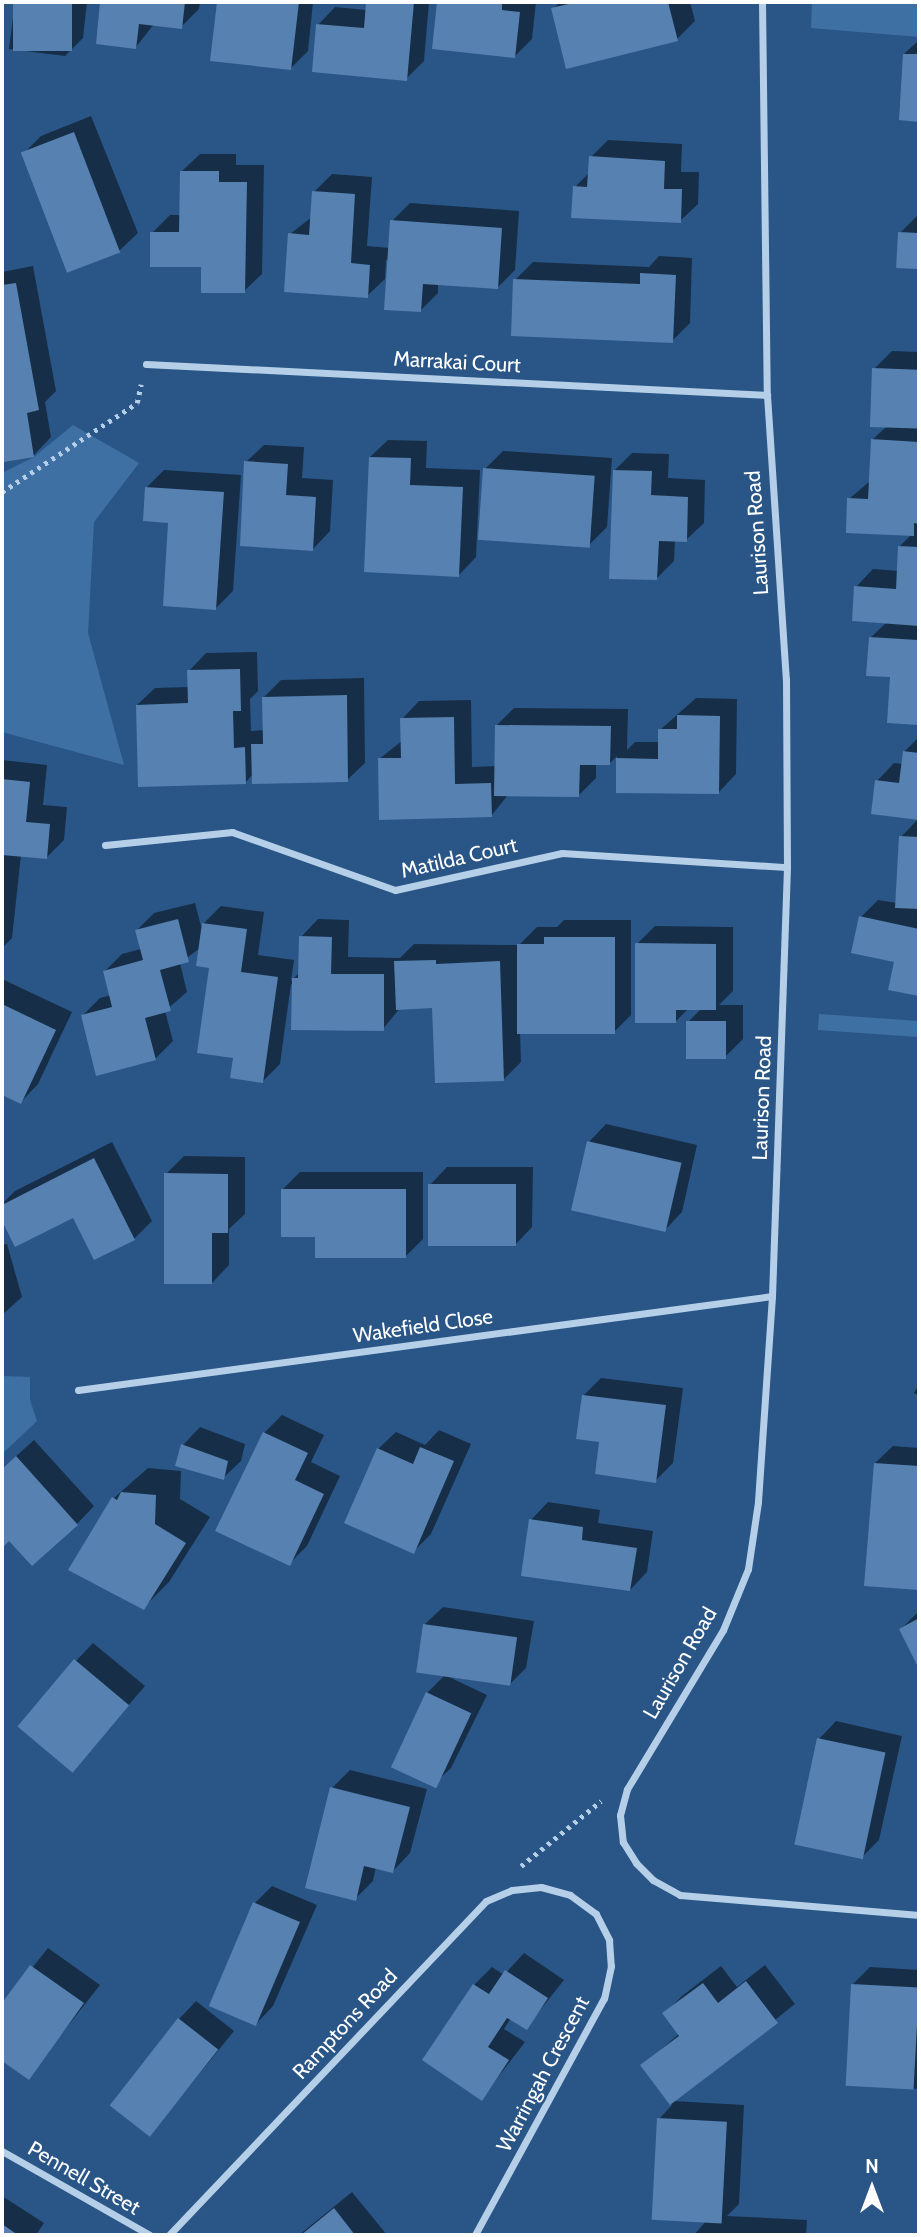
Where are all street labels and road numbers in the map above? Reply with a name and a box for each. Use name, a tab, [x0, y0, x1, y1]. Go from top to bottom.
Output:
street label: Marrakai Court	[393, 346, 521, 378]
street label: Laurison Road	[740, 470, 774, 596]
street label: Matilda Court	[398, 832, 520, 884]
street label: Laurison Road	[747, 1035, 777, 1161]
street label: Wakefield Close	[351, 1304, 495, 1348]
street label: Laurison Road	[638, 1603, 722, 1723]
street label: Ramptons Road	[287, 1964, 403, 2084]
street label: Warringah Crescent	[491, 1992, 595, 2156]
street label: Pennell Street	[23, 2136, 145, 2220]

